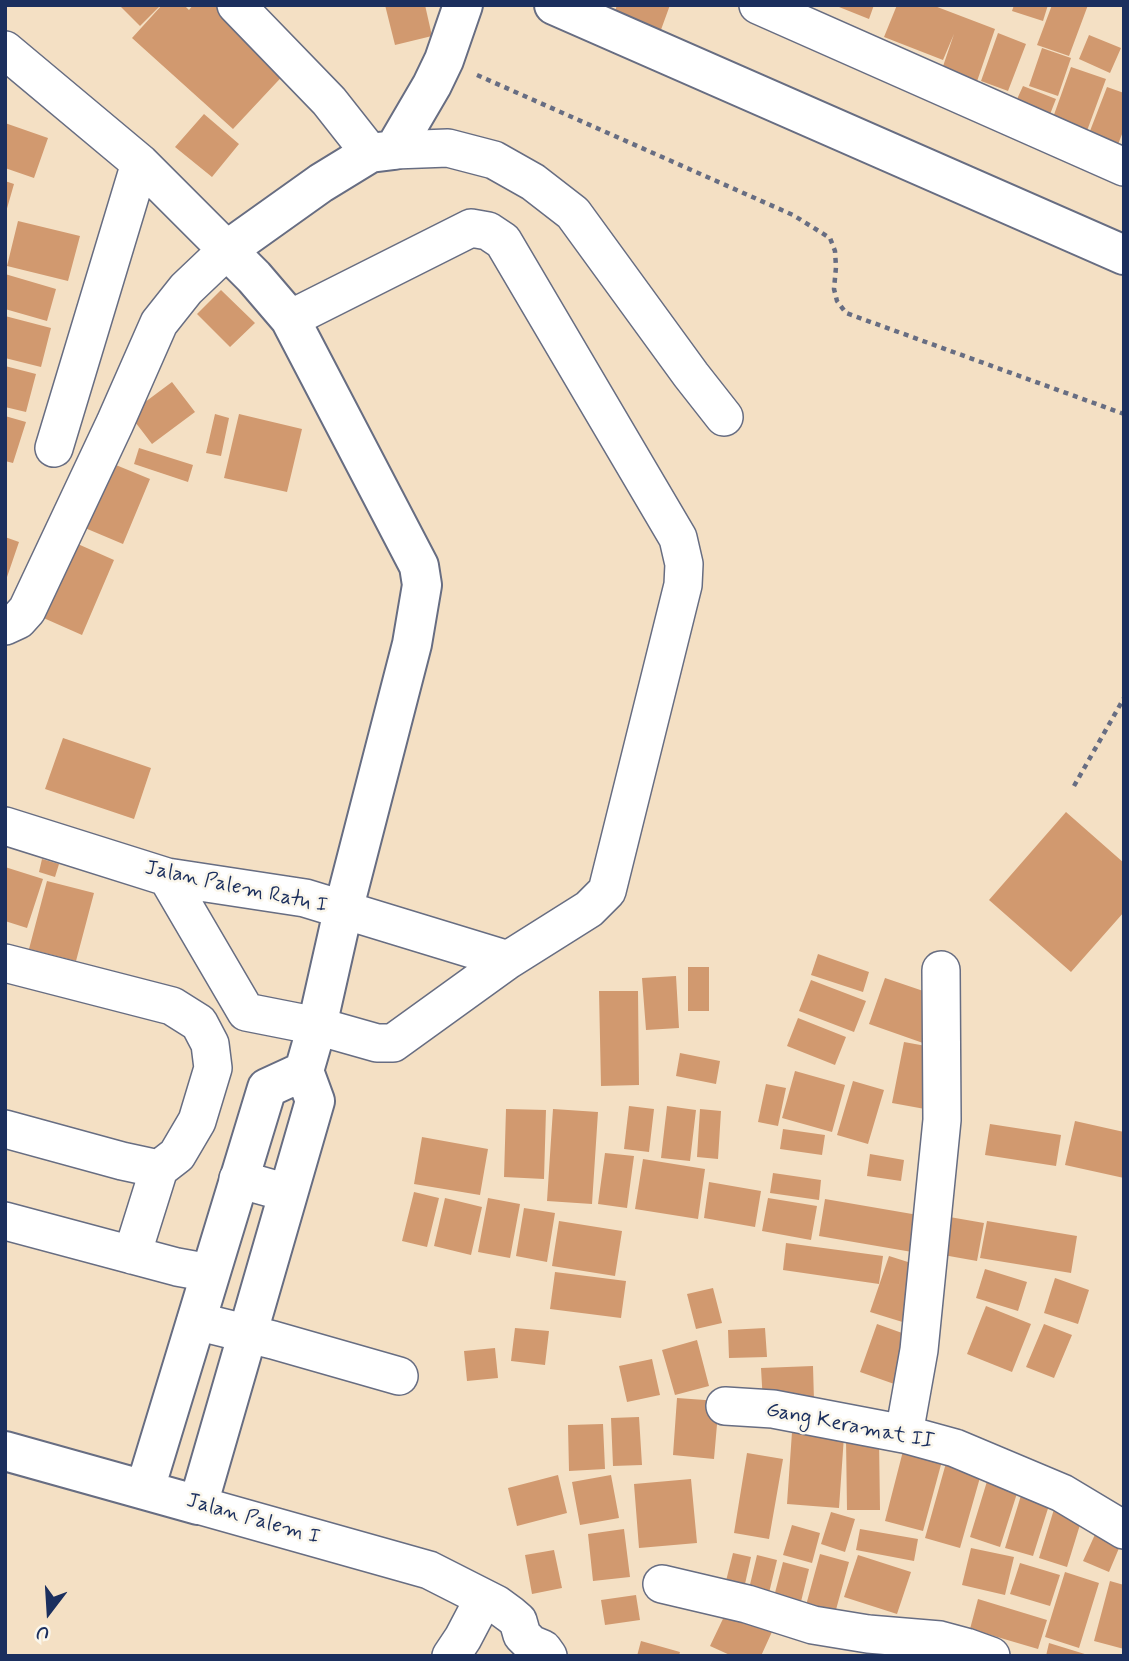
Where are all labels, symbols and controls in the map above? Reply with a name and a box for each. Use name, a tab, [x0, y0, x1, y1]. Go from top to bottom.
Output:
street label: Jalan Palem Ratu I	[142, 856, 330, 920]
street label: Gang Keramat II	[764, 1398, 936, 1456]
street label: Jalan Palem I	[183, 1489, 323, 1551]
north arrow	[14, 1577, 84, 1647]
text: U	[33, 1619, 52, 1646]

